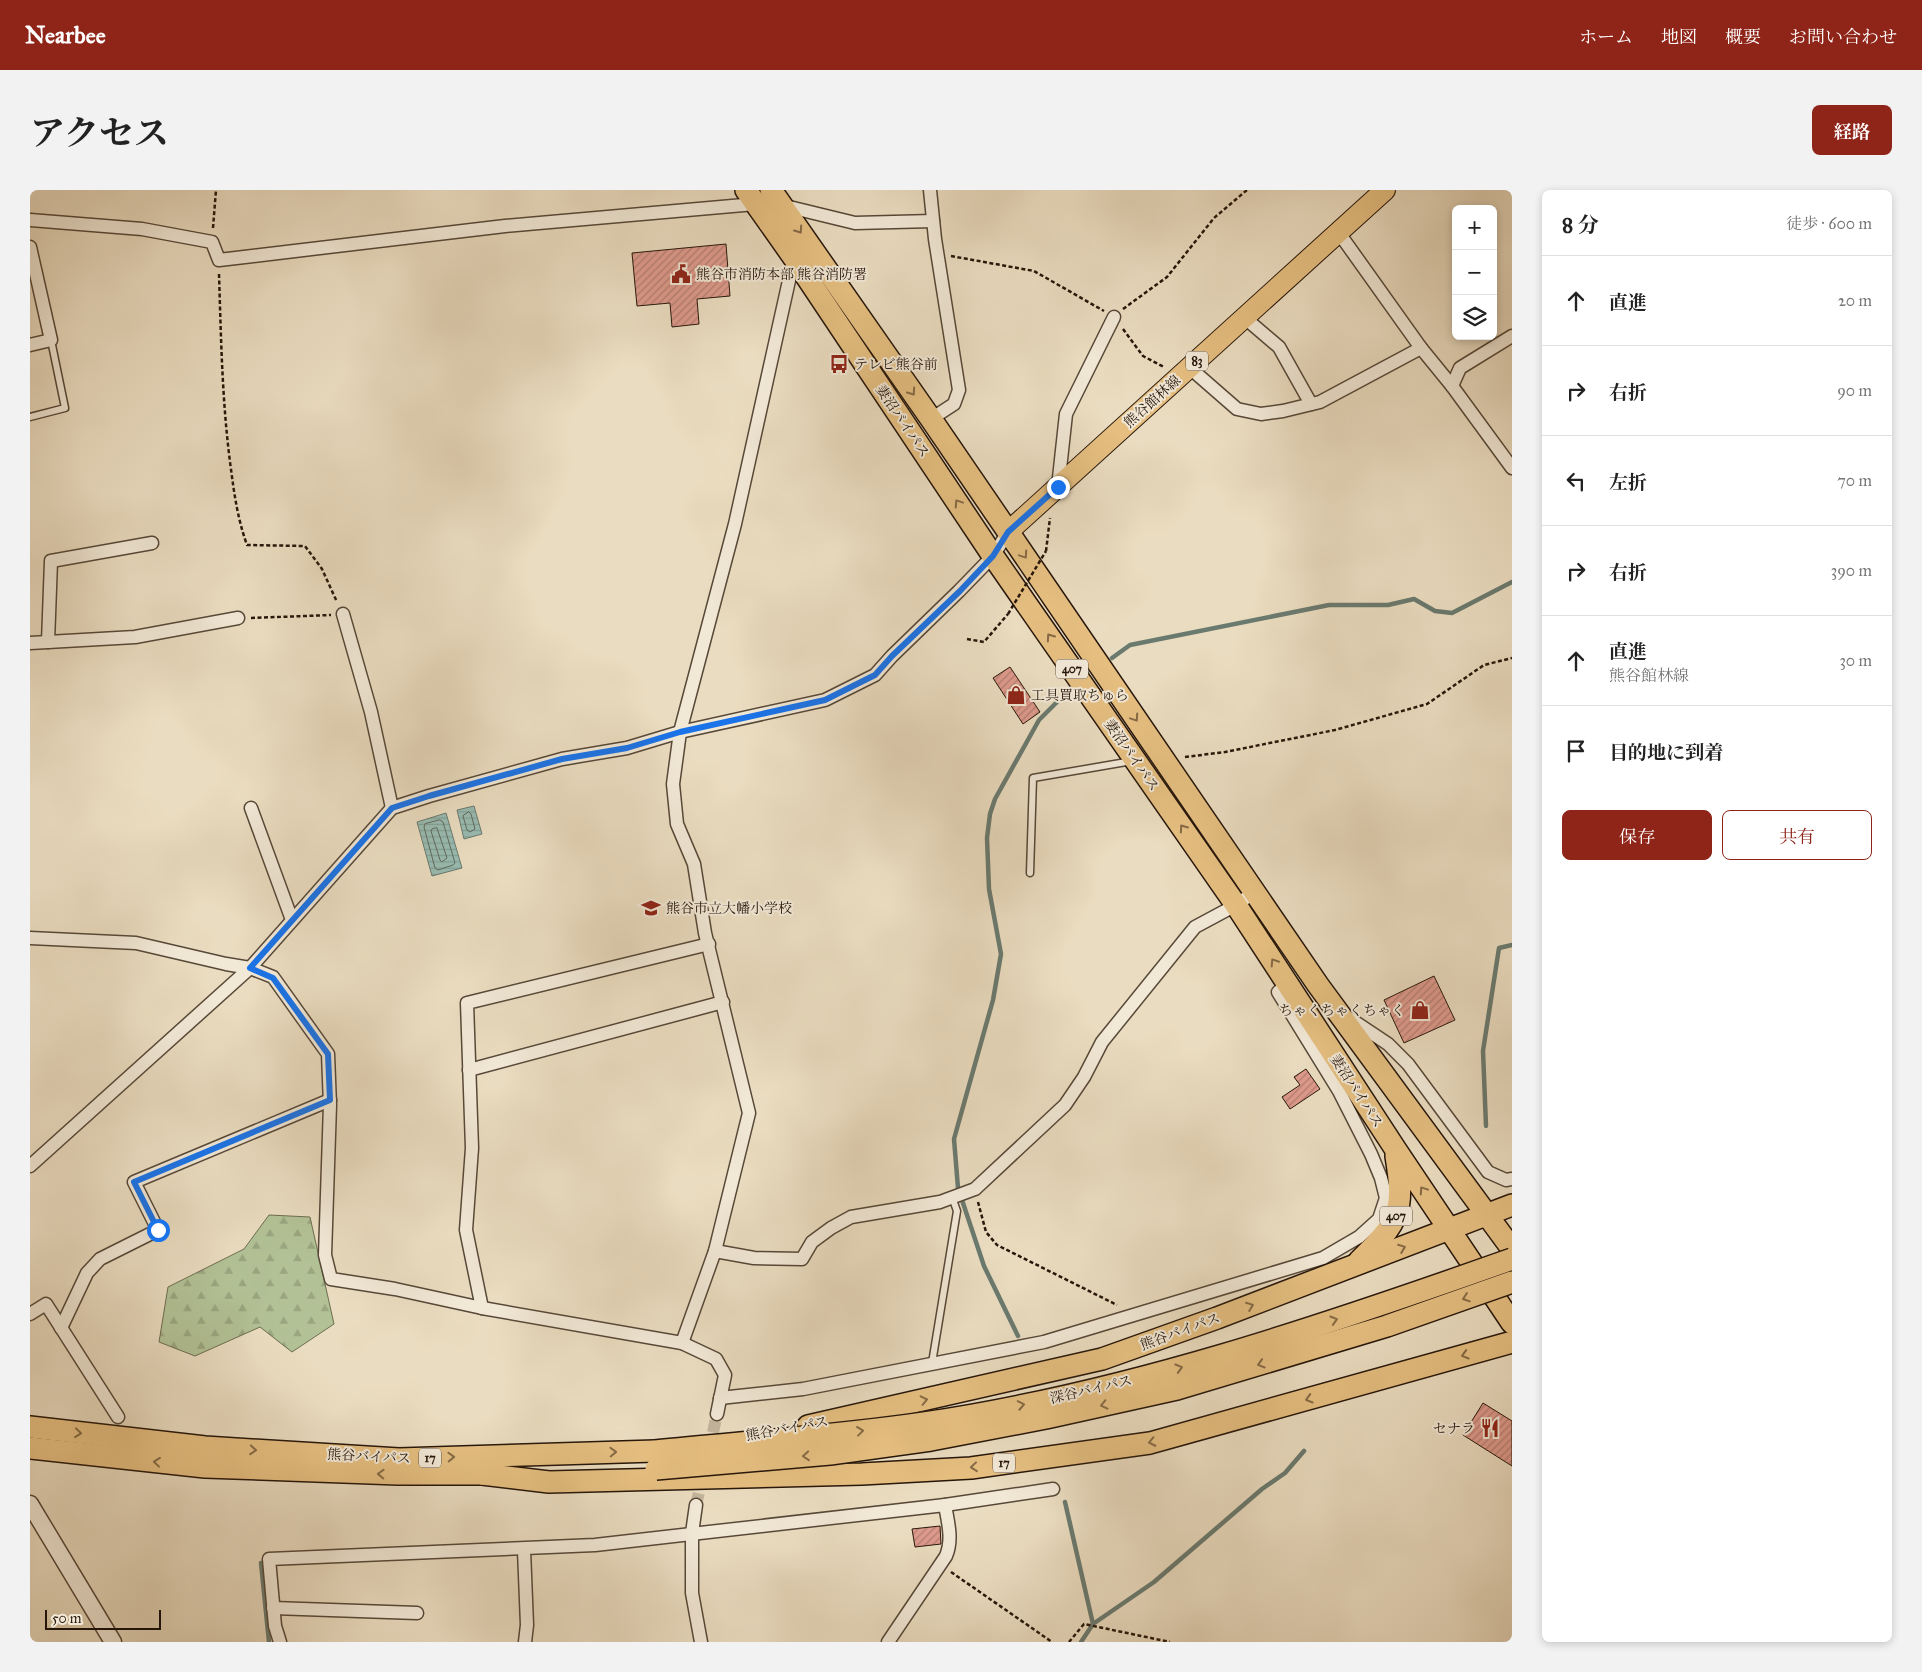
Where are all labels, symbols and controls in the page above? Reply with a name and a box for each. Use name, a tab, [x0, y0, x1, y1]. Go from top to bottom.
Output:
text: Nearbee	[25, 20, 106, 50]
text: ホーム	[1579, 26, 1633, 48]
text: 地図	[1661, 26, 1697, 48]
text: 概要	[1725, 26, 1761, 48]
text: お問い合わせ	[1789, 26, 1897, 48]
button: 経路	[1812, 105, 1892, 155]
text: アクセス	[30, 112, 169, 155]
map controls	[1452, 205, 1497, 340]
button: +	[1452, 205, 1497, 250]
text: 8 分	[1562, 212, 1599, 238]
text: 徒歩 · 600 m	[1786, 214, 1872, 233]
one-way arrow	[793, 224, 802, 234]
button: −	[1452, 250, 1497, 295]
public building icon: 熊谷市消防本部 熊谷消防署	[670, 263, 692, 285]
place label: 熊谷市消防本部 熊谷消防署	[696, 266, 867, 283]
icon: ahead	[1562, 287, 1590, 315]
text: 直進	[1609, 291, 1647, 314]
text: 20 m	[1838, 291, 1872, 310]
button: layers	[1452, 295, 1497, 340]
road number: 83	[1186, 352, 1208, 370]
bus stop icon: テレビ熊谷前	[828, 353, 850, 375]
place label: テレビ熊谷前	[854, 356, 938, 373]
street label: 熊谷館林線	[1121, 372, 1184, 431]
icon: right	[1562, 377, 1590, 405]
text: 右折	[1609, 381, 1647, 404]
text: 90 m	[1837, 381, 1872, 400]
street label: 妻沼バイパス	[872, 382, 933, 461]
one-way arrow	[906, 386, 915, 396]
icon: left	[1562, 467, 1590, 495]
text: 左折	[1609, 471, 1647, 494]
text: 70 m	[1837, 471, 1872, 490]
route end	[1047, 476, 1070, 499]
one-way arrow	[954, 499, 964, 508]
one-way arrow	[1018, 549, 1027, 559]
icon: right	[1562, 557, 1590, 585]
text: 右折	[1609, 561, 1647, 584]
text: 390 m	[1831, 561, 1872, 580]
one-way arrow	[1047, 633, 1056, 643]
text: 直進	[1609, 640, 1647, 663]
icon: ahead	[1562, 647, 1590, 675]
text: 30 m	[1839, 651, 1872, 670]
road number: 407	[1056, 659, 1088, 678]
text: 熊谷館林線	[1609, 666, 1689, 685]
shop icon: 工具買取ちゅら	[1005, 684, 1027, 706]
place label: 工具買取ちゅら	[1031, 687, 1129, 704]
one-way arrow	[1129, 713, 1138, 722]
street label: 妻沼バイパス	[1101, 716, 1163, 794]
icon: arrive	[1562, 737, 1590, 765]
text: 目的地に到着	[1609, 741, 1723, 764]
button: 保存	[1562, 810, 1712, 860]
button: 共有	[1722, 810, 1872, 860]
one-way arrow	[1180, 824, 1189, 834]
school or university icon: 熊谷市立大幡小学校	[640, 897, 662, 919]
place label: 熊谷市立大幡小学校	[666, 900, 792, 917]
one-way arrow	[1270, 959, 1280, 968]
shop icon: ちゃくちゃくちゃく	[1409, 999, 1431, 1021]
place label: ちゃくちゃくちゃく	[1279, 1002, 1405, 1019]
street label: 妻沼バイパス	[1327, 1052, 1387, 1131]
one-way arrow	[1420, 1186, 1429, 1196]
road number: 407	[1380, 1206, 1412, 1226]
route start	[147, 1219, 170, 1242]
one-way arrow	[1397, 1244, 1406, 1254]
one-way arrow	[1462, 1292, 1471, 1302]
one-way arrow	[1245, 1302, 1254, 1312]
street label: 熊谷バイパス	[1138, 1309, 1222, 1354]
one-way arrow	[1330, 1316, 1338, 1326]
one-way arrow	[1461, 1349, 1470, 1360]
one-way arrow	[1258, 1358, 1266, 1368]
one-way arrow	[1174, 1364, 1183, 1374]
street label: 深谷バイパス	[1048, 1372, 1134, 1407]
one-way arrow	[1305, 1394, 1313, 1404]
one-way arrow	[920, 1395, 929, 1406]
one-way arrow	[1100, 1399, 1109, 1410]
one-way arrow	[1016, 1400, 1025, 1410]
street label: 熊谷バイパス	[744, 1413, 830, 1444]
restaurant icon: セナラ	[1479, 1417, 1501, 1439]
place label: セナラ	[1433, 1420, 1475, 1437]
one-way arrow	[857, 1426, 865, 1437]
one-way arrow	[75, 1427, 83, 1438]
one-way arrow	[1148, 1436, 1156, 1447]
one-way arrow	[250, 1444, 258, 1455]
street label: 熊谷バイパス	[327, 1446, 411, 1467]
one-way arrow	[610, 1447, 617, 1457]
road number: 17	[419, 1448, 441, 1468]
one-way arrow	[802, 1450, 810, 1461]
one-way arrow	[447, 1452, 455, 1463]
road number: 17	[993, 1454, 1015, 1472]
one-way arrow	[152, 1456, 160, 1467]
one-way arrow	[970, 1461, 978, 1472]
one-way arrow	[377, 1468, 385, 1479]
scale bar	[45, 1607, 161, 1630]
text: 50 m	[52, 1610, 81, 1627]

